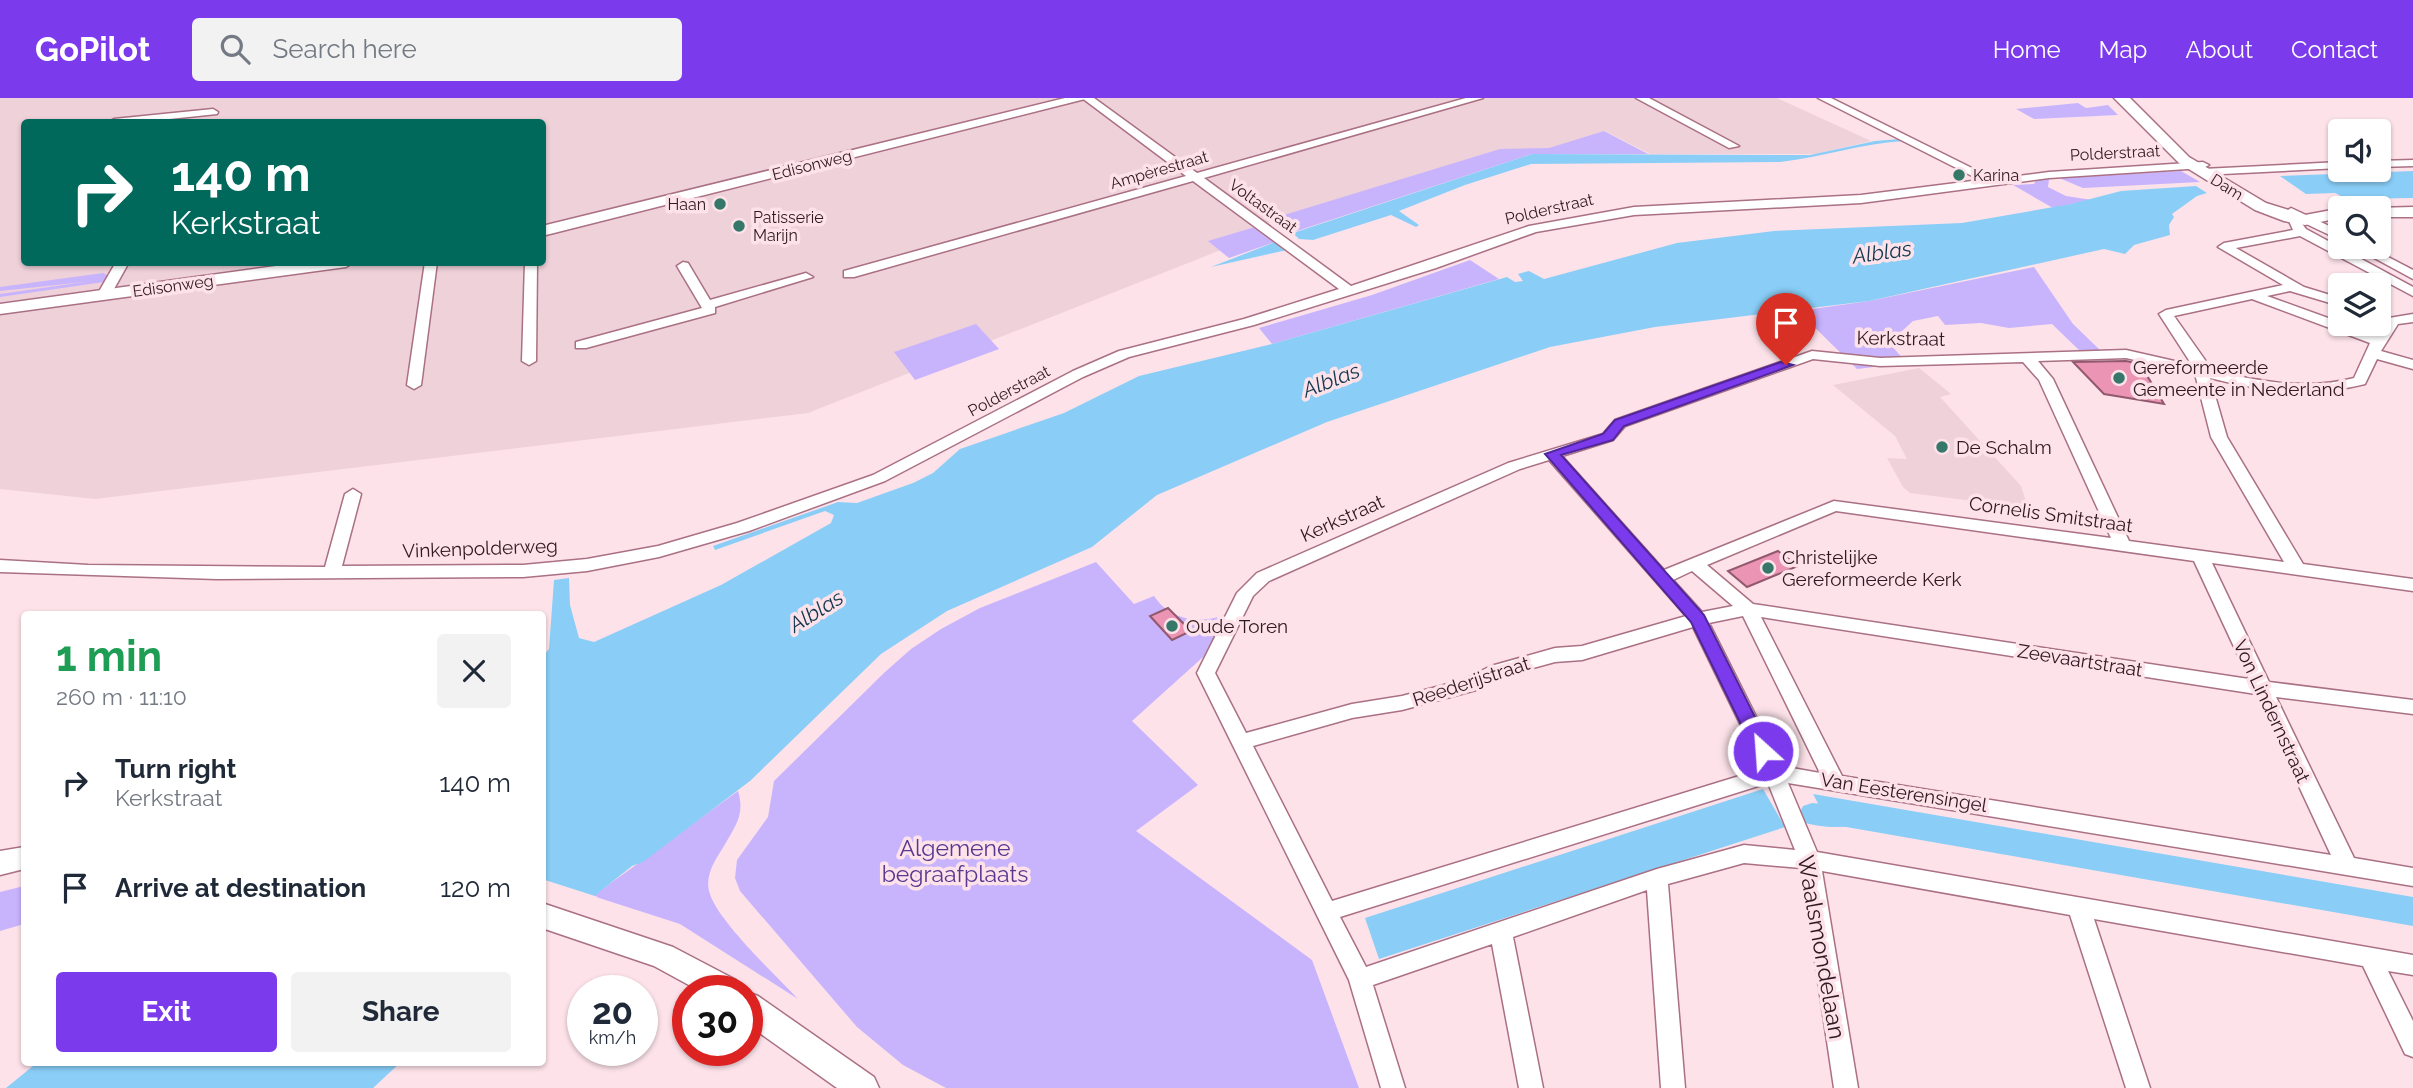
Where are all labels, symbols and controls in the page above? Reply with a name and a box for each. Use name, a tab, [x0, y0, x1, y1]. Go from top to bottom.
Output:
search box	[192, 18, 682, 81]
text: GoPilot	[35, 30, 150, 69]
icon: search	[216, 30, 254, 68]
text: Search here	[272, 34, 417, 64]
text: Home	[1993, 35, 2061, 64]
text: Map	[2099, 35, 2147, 64]
text: About	[2185, 35, 2253, 64]
text: Contact	[2291, 35, 2378, 64]
map controls	[2328, 119, 2391, 336]
button: sound	[2328, 119, 2391, 182]
street label: Polderstraat	[2070, 141, 2161, 165]
text: 140 m	[171, 145, 311, 202]
street label: Edisonweg	[770, 146, 854, 184]
icon: right	[56, 147, 147, 238]
street label: Ampèrestraat	[1108, 147, 1211, 193]
place label: Karina	[1973, 166, 2019, 185]
marker: Karina	[1951, 167, 1967, 183]
street label: Dam	[2207, 170, 2247, 204]
street label: Voltastraat	[1225, 175, 1301, 237]
street label: Polderstraat	[1503, 189, 1596, 228]
place label: Haan	[668, 195, 706, 214]
marker: Haan	[712, 196, 728, 212]
button: search	[2328, 196, 2391, 259]
text: Kerkstraat	[171, 204, 320, 241]
place label: Patisserie Marijn	[753, 208, 824, 245]
marker: Patisserie Marijn	[731, 218, 747, 234]
water label: Alblas	[1850, 235, 1913, 269]
street label: Edisonweg	[131, 271, 215, 301]
button: layers	[2328, 273, 2391, 336]
pin	[1756, 293, 1816, 365]
icon: arrive	[1767, 304, 1805, 342]
street label: Kerkstraat	[1856, 326, 1946, 350]
place label: Gereformeerde Gemeente in Nederland	[2133, 356, 2345, 400]
water label: Alblas	[1298, 358, 1363, 403]
street label: Polderstraat	[965, 361, 1054, 421]
marker: Gereformeerde Gemeente in Nederland	[2111, 370, 2127, 386]
place label: De Schalm	[1956, 436, 2052, 458]
marker: De Schalm	[1934, 439, 1950, 455]
street label: Kerkstraat	[1297, 490, 1388, 546]
street label: Cornelis Smitstraat	[1968, 492, 2135, 536]
street label: Vinkenpolderweg	[402, 534, 558, 562]
place label: Christelijke Gereformeerde Kerk	[1782, 546, 1962, 590]
marker: Christelijke Gereformeerde Kerk	[1760, 560, 1776, 576]
water label: Alblas	[783, 585, 848, 638]
place label: Oude Toren	[1186, 615, 1288, 637]
marker: Oude Toren	[1164, 618, 1180, 634]
text: 1 min	[56, 632, 162, 681]
button: close	[437, 634, 511, 708]
street label: Von Lindernstraat	[2229, 636, 2315, 786]
street label: Zeevaartstraat	[2016, 639, 2145, 681]
street label: Reederijstraat	[1410, 652, 1533, 710]
text: 260 m · 11:10	[56, 683, 187, 710]
position arrow	[1726, 714, 1800, 788]
text: Turn right	[115, 754, 236, 784]
icon: right	[56, 764, 94, 802]
text: 140 m	[439, 768, 511, 798]
street label: Van Eesterensingel	[1819, 768, 1990, 816]
text: Kerkstraat	[115, 784, 222, 811]
park label: Algemene begraafplaats	[882, 834, 1028, 887]
street label: Waalsmondelaan	[1793, 853, 1851, 1041]
icon: arrive	[56, 869, 94, 907]
text: Arrive at destination	[115, 873, 366, 903]
text: 120 m	[440, 873, 511, 903]
button: Exit	[56, 972, 277, 1052]
button: Share	[291, 972, 511, 1052]
speed limit sign: 30	[672, 975, 763, 1066]
text: 20	[592, 991, 633, 1032]
text: km/h	[589, 1027, 636, 1048]

